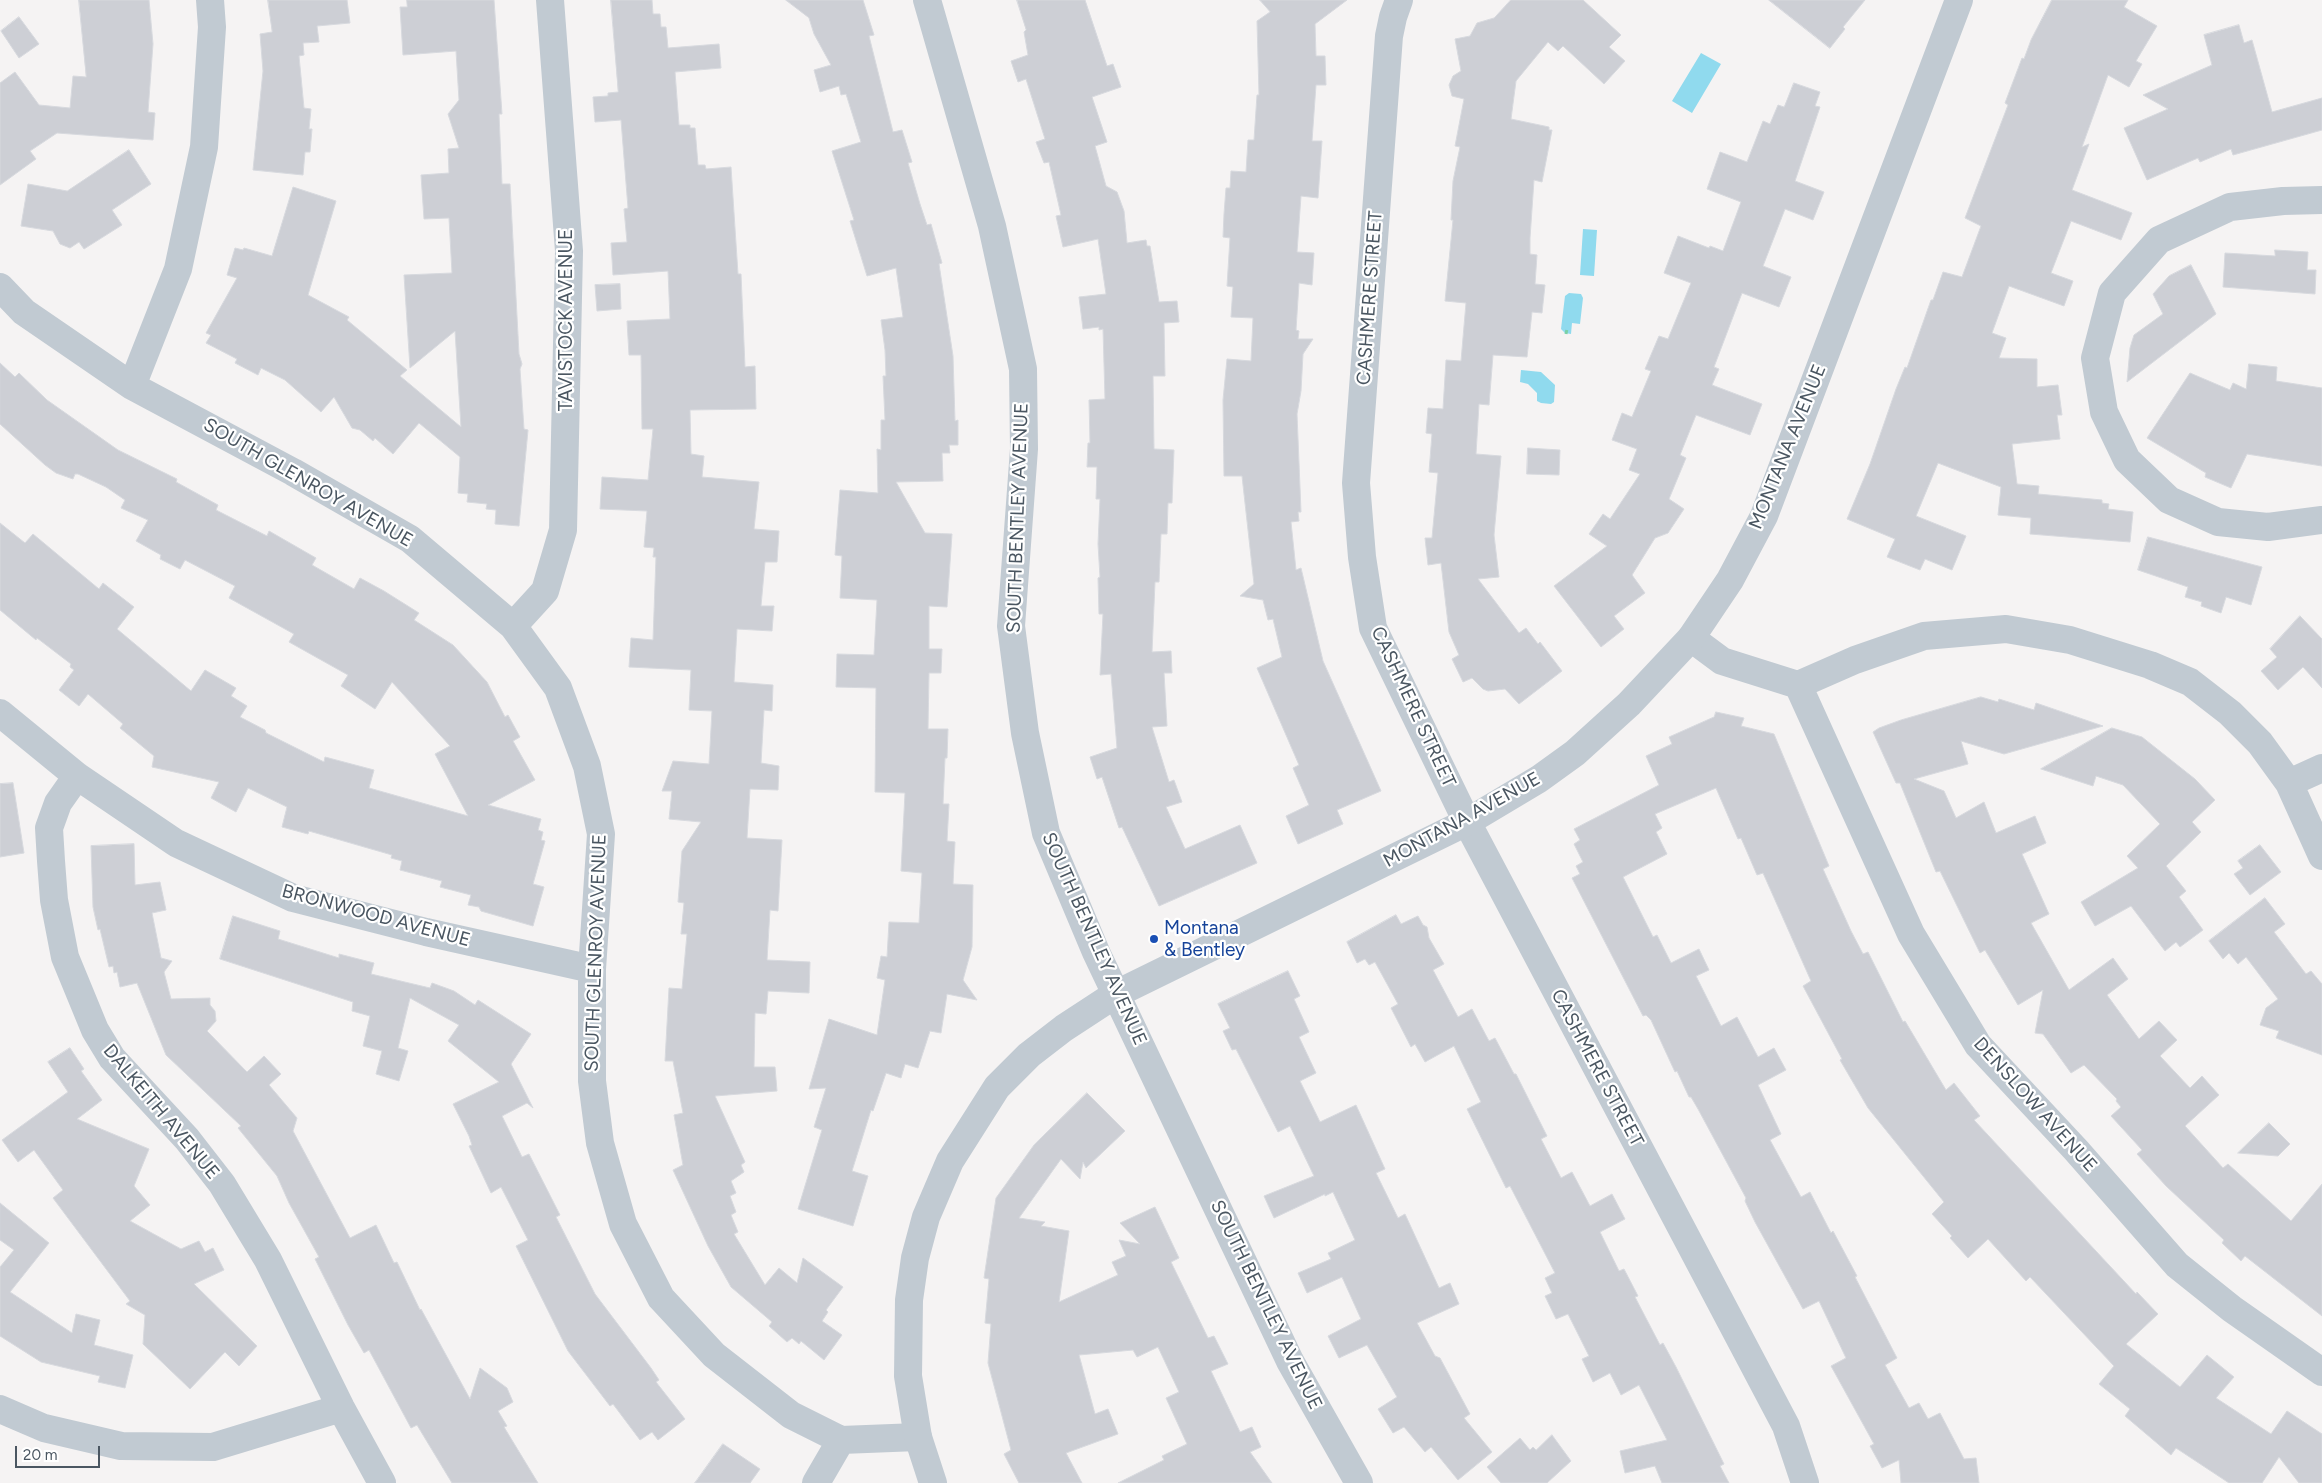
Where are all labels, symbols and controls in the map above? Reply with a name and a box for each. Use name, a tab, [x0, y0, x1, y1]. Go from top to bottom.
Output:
street label: CASHMERE STREET	[1353, 210, 1387, 386]
street label: TAVISTOCK AVENUE	[555, 229, 577, 411]
street label: MONTANA AVENUE	[1745, 361, 1831, 533]
street label: SOUTH BENTLEY AVENUE	[1003, 403, 1033, 633]
street label: SOUTH GLENROY AVENUE	[199, 414, 417, 552]
street label: CASHMERE STREET	[1366, 623, 1460, 791]
street label: MONTANA AVENUE	[1380, 767, 1544, 873]
street label: SOUTH BENTLEY AVENUE	[1037, 829, 1151, 1049]
street label: SOUTH GLENROY AVENUE	[580, 834, 612, 1072]
street label: BRONWOOD AVENUE	[279, 880, 473, 952]
place label: Montana & Bentley	[1164, 917, 1245, 961]
marker: Montana & Bentley	[1148, 933, 1160, 945]
street label: CASHMERE STREET	[1546, 986, 1648, 1150]
street label: DENSLOW AVENUE	[1968, 1033, 2102, 1177]
street label: DALKEITH AVENUE	[98, 1040, 224, 1184]
street label: SOUTH BENTLEY AVENUE	[1205, 1197, 1327, 1413]
scale bar	[18, 1436, 102, 1468]
text: 20 m	[23, 1446, 57, 1464]

